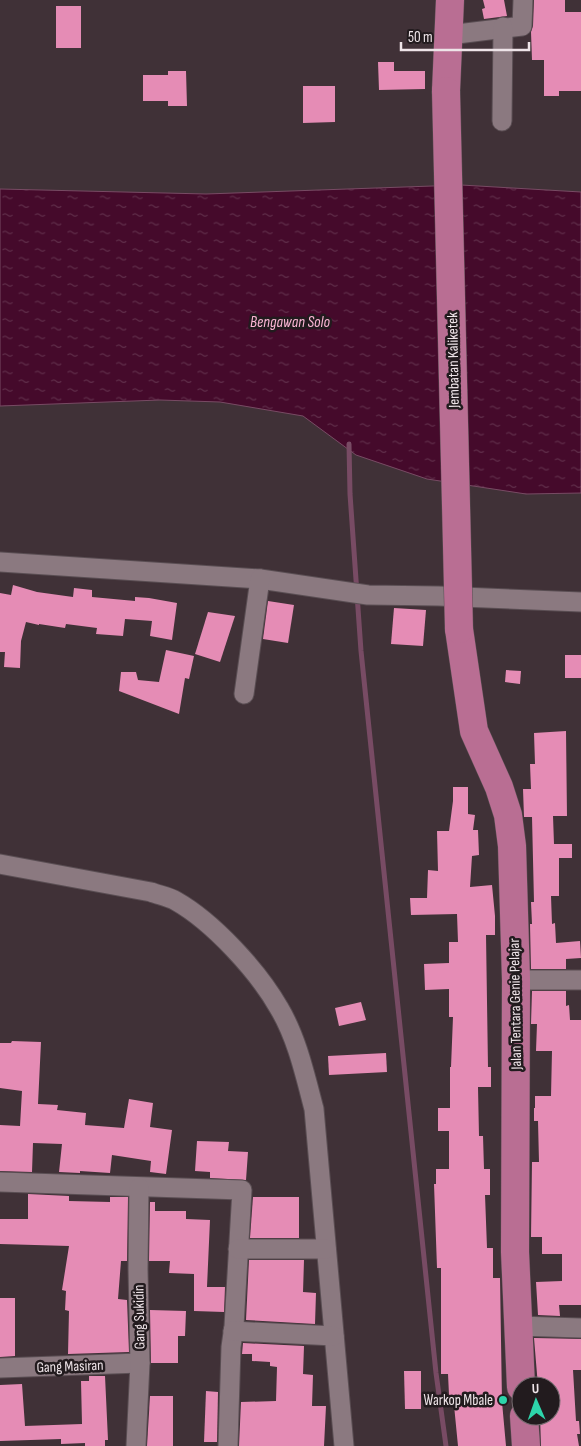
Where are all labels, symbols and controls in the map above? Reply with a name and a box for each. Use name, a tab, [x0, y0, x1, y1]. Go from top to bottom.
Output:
scale bar	[401, 20, 528, 52]
text: 50 m	[408, 28, 433, 47]
street label: Jembatan Kaliketek	[443, 312, 464, 409]
water label: Bengawan Solo	[250, 313, 331, 332]
street label: Jalan Tentara Genie Pelajar	[505, 938, 526, 1071]
street label: Gang Sukidin	[129, 1285, 150, 1349]
street label: Gang Masiran	[36, 1356, 104, 1377]
north arrow	[511, 1376, 561, 1426]
text: U	[532, 1380, 540, 1397]
place label: Warkop Mbale	[424, 1391, 493, 1410]
marker: Warkop Mbale	[497, 1394, 509, 1406]

